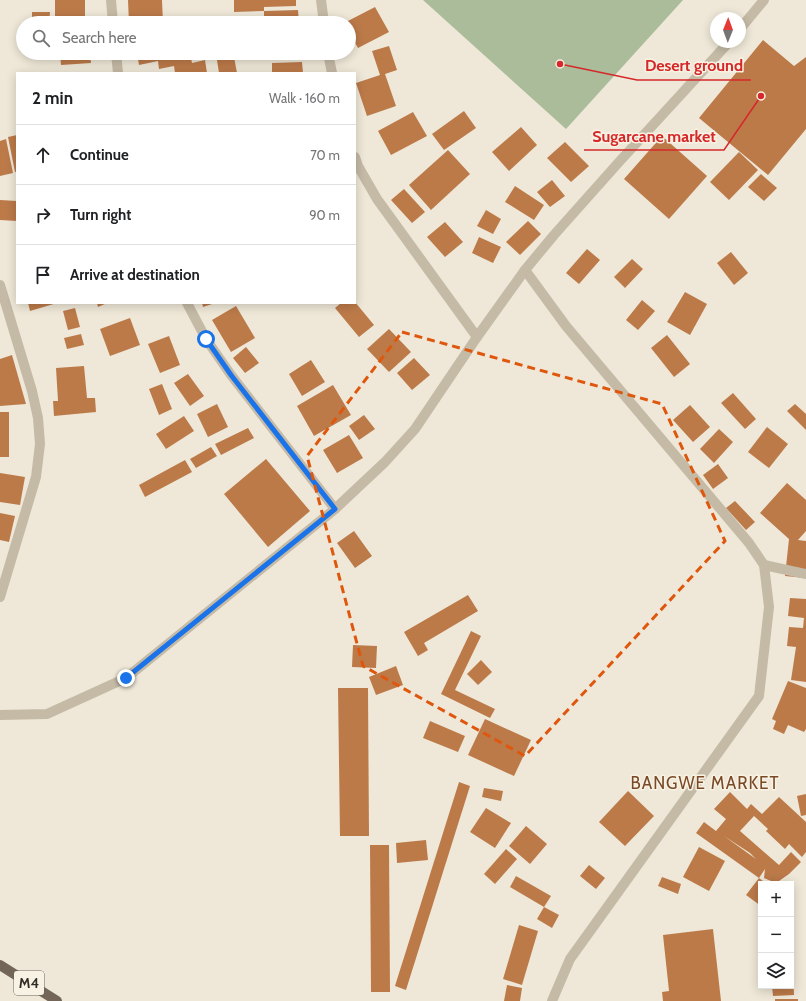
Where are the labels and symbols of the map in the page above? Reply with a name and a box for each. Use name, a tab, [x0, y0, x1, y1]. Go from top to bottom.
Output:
north arrow	[710, 12, 746, 48]
callout: Desert ground	[637, 52, 751, 80]
text: Desert ground	[645, 56, 743, 75]
callout: Sugarcane market	[584, 122, 724, 150]
text: Sugarcane market	[592, 127, 716, 146]
route start	[197, 330, 215, 348]
route end	[117, 669, 135, 687]
district label: BANGWE MARKET	[631, 773, 779, 793]
road number: M4	[14, 971, 44, 995]

